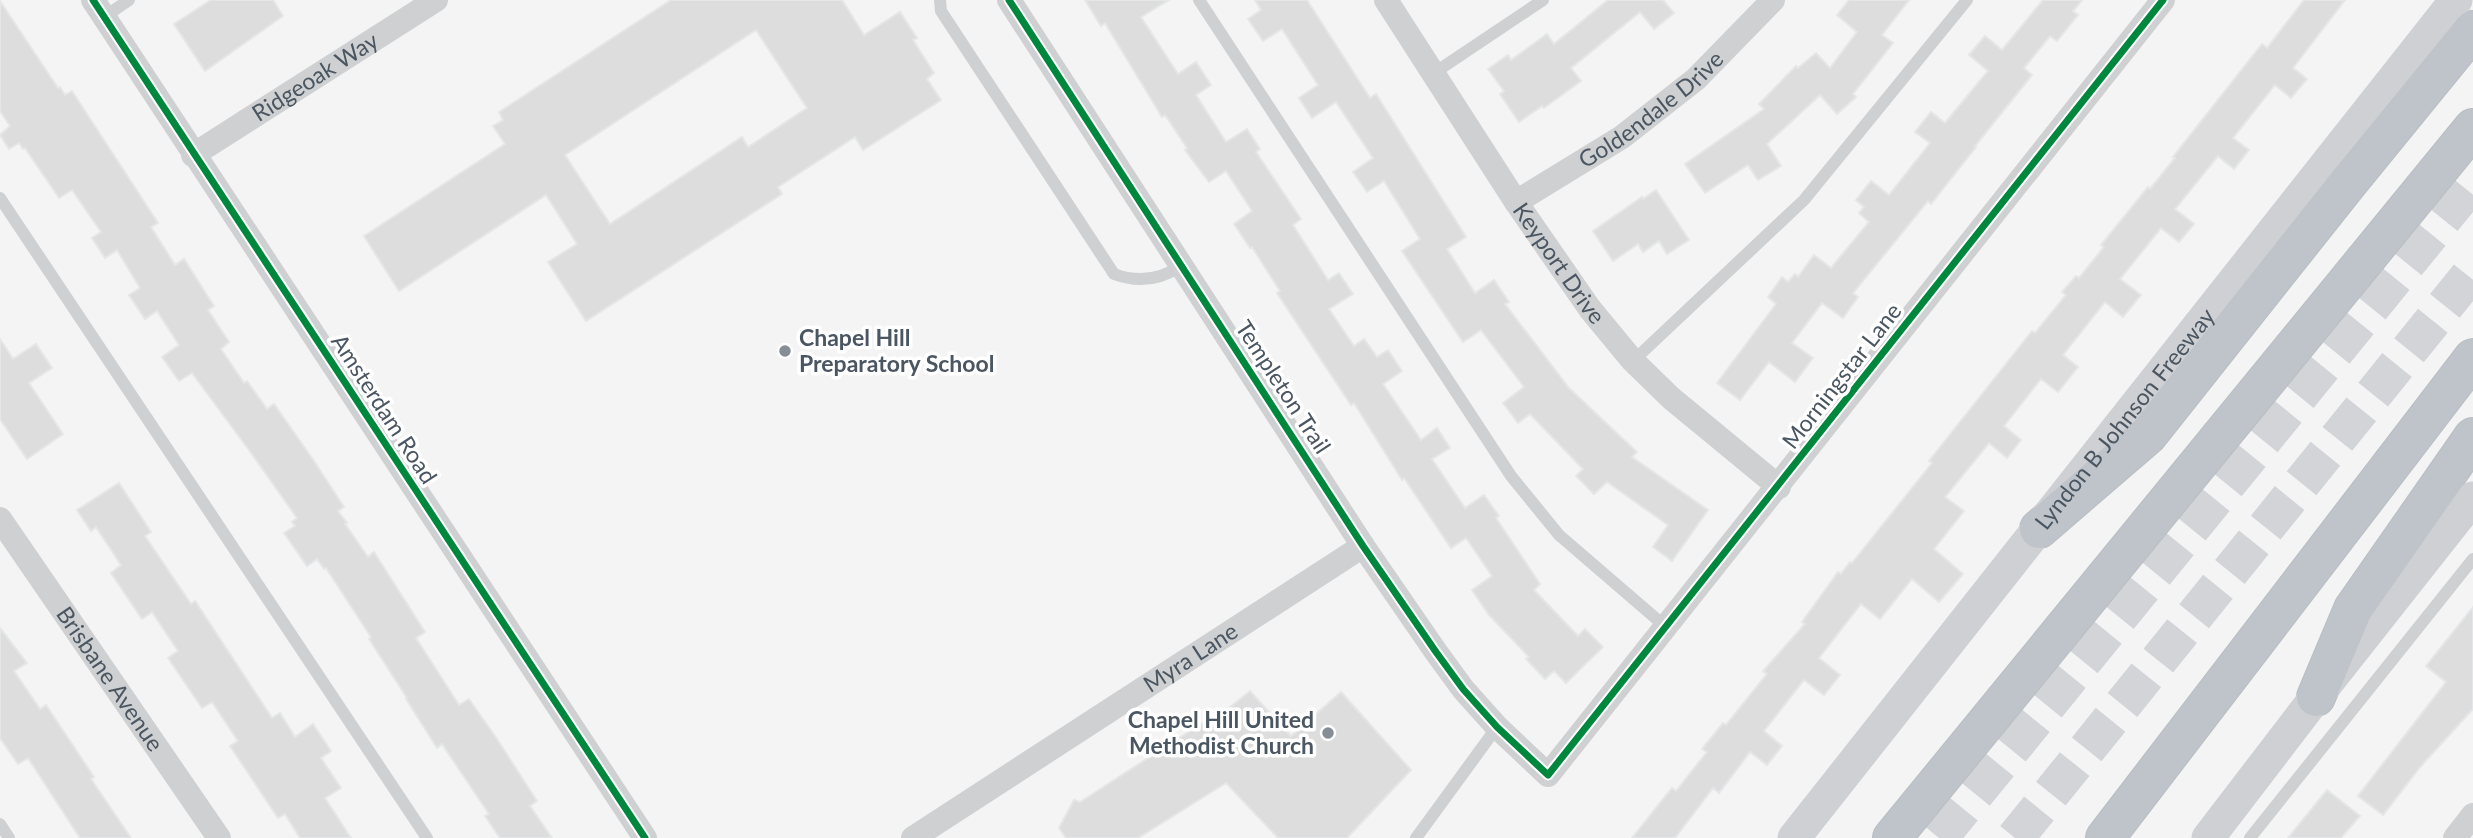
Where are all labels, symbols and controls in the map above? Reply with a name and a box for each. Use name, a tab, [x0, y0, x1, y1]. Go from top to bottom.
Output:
street label: Ridgeoak Way	[247, 26, 383, 127]
street label: Goldendale Drive	[1573, 45, 1729, 173]
street label: Keyport Drive	[1508, 197, 1611, 329]
street label: Morningstar Lane	[1776, 297, 1907, 454]
street label: Lyndon B Johnson Freeway	[2028, 302, 2220, 535]
street label: Templeton Trail	[1230, 315, 1337, 458]
place label: Chapel Hill Preparatory School	[799, 323, 994, 377]
street label: Amsterdam Road	[326, 328, 444, 489]
marker: Chapel Hill Preparatory School	[777, 343, 793, 359]
street label: Brisbane Avenue	[51, 601, 170, 756]
street label: Myra Lane	[1138, 616, 1243, 698]
place label: Chapel Hill United Methodist Church	[1128, 705, 1314, 759]
marker: Chapel Hill United Methodist Church	[1320, 725, 1336, 741]

